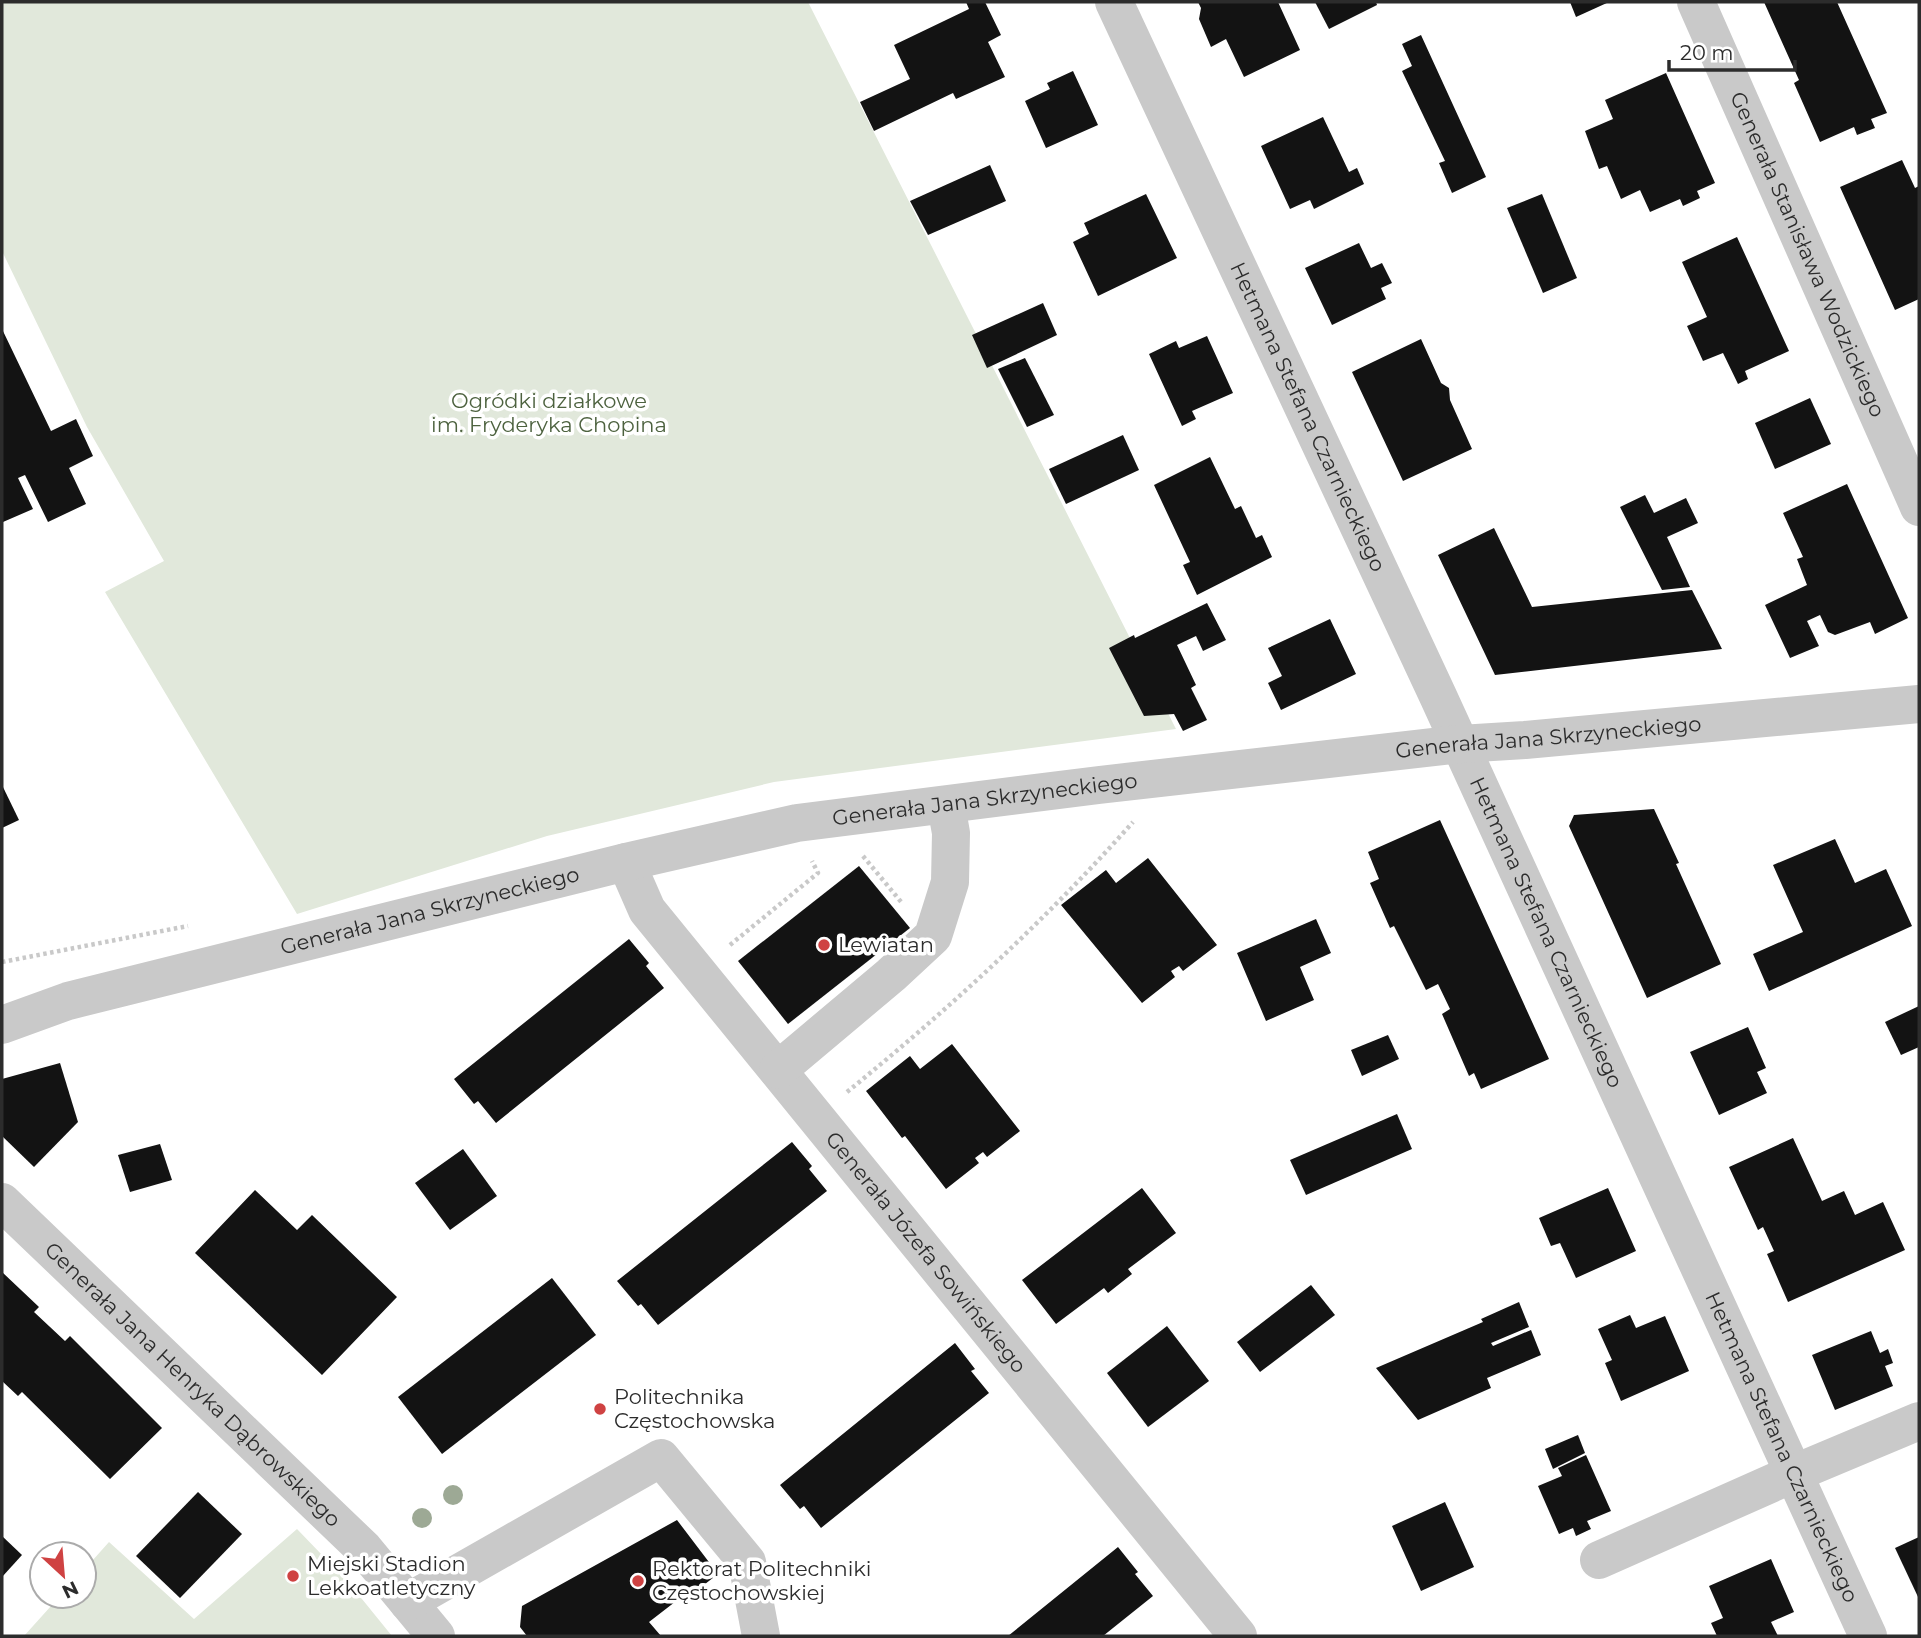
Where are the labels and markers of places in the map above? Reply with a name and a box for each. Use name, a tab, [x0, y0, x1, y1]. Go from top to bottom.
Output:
place label: Lewiatan	[838, 932, 934, 957]
marker: Lewiatan	[816, 937, 832, 953]
place label: Politechnika Częstochowska	[614, 1384, 775, 1433]
marker: Politechnika Częstochowska	[592, 1401, 608, 1417]
place label: Miejski Stadion Lekkoatletyczny	[307, 1551, 476, 1600]
place label: Rektorat Politechniki Częstochowskiej	[652, 1556, 872, 1605]
marker: Miejski Stadion Lekkoatletyczny	[285, 1568, 301, 1584]
marker: Rektorat Politechniki Częstochowskiej	[630, 1573, 646, 1589]

